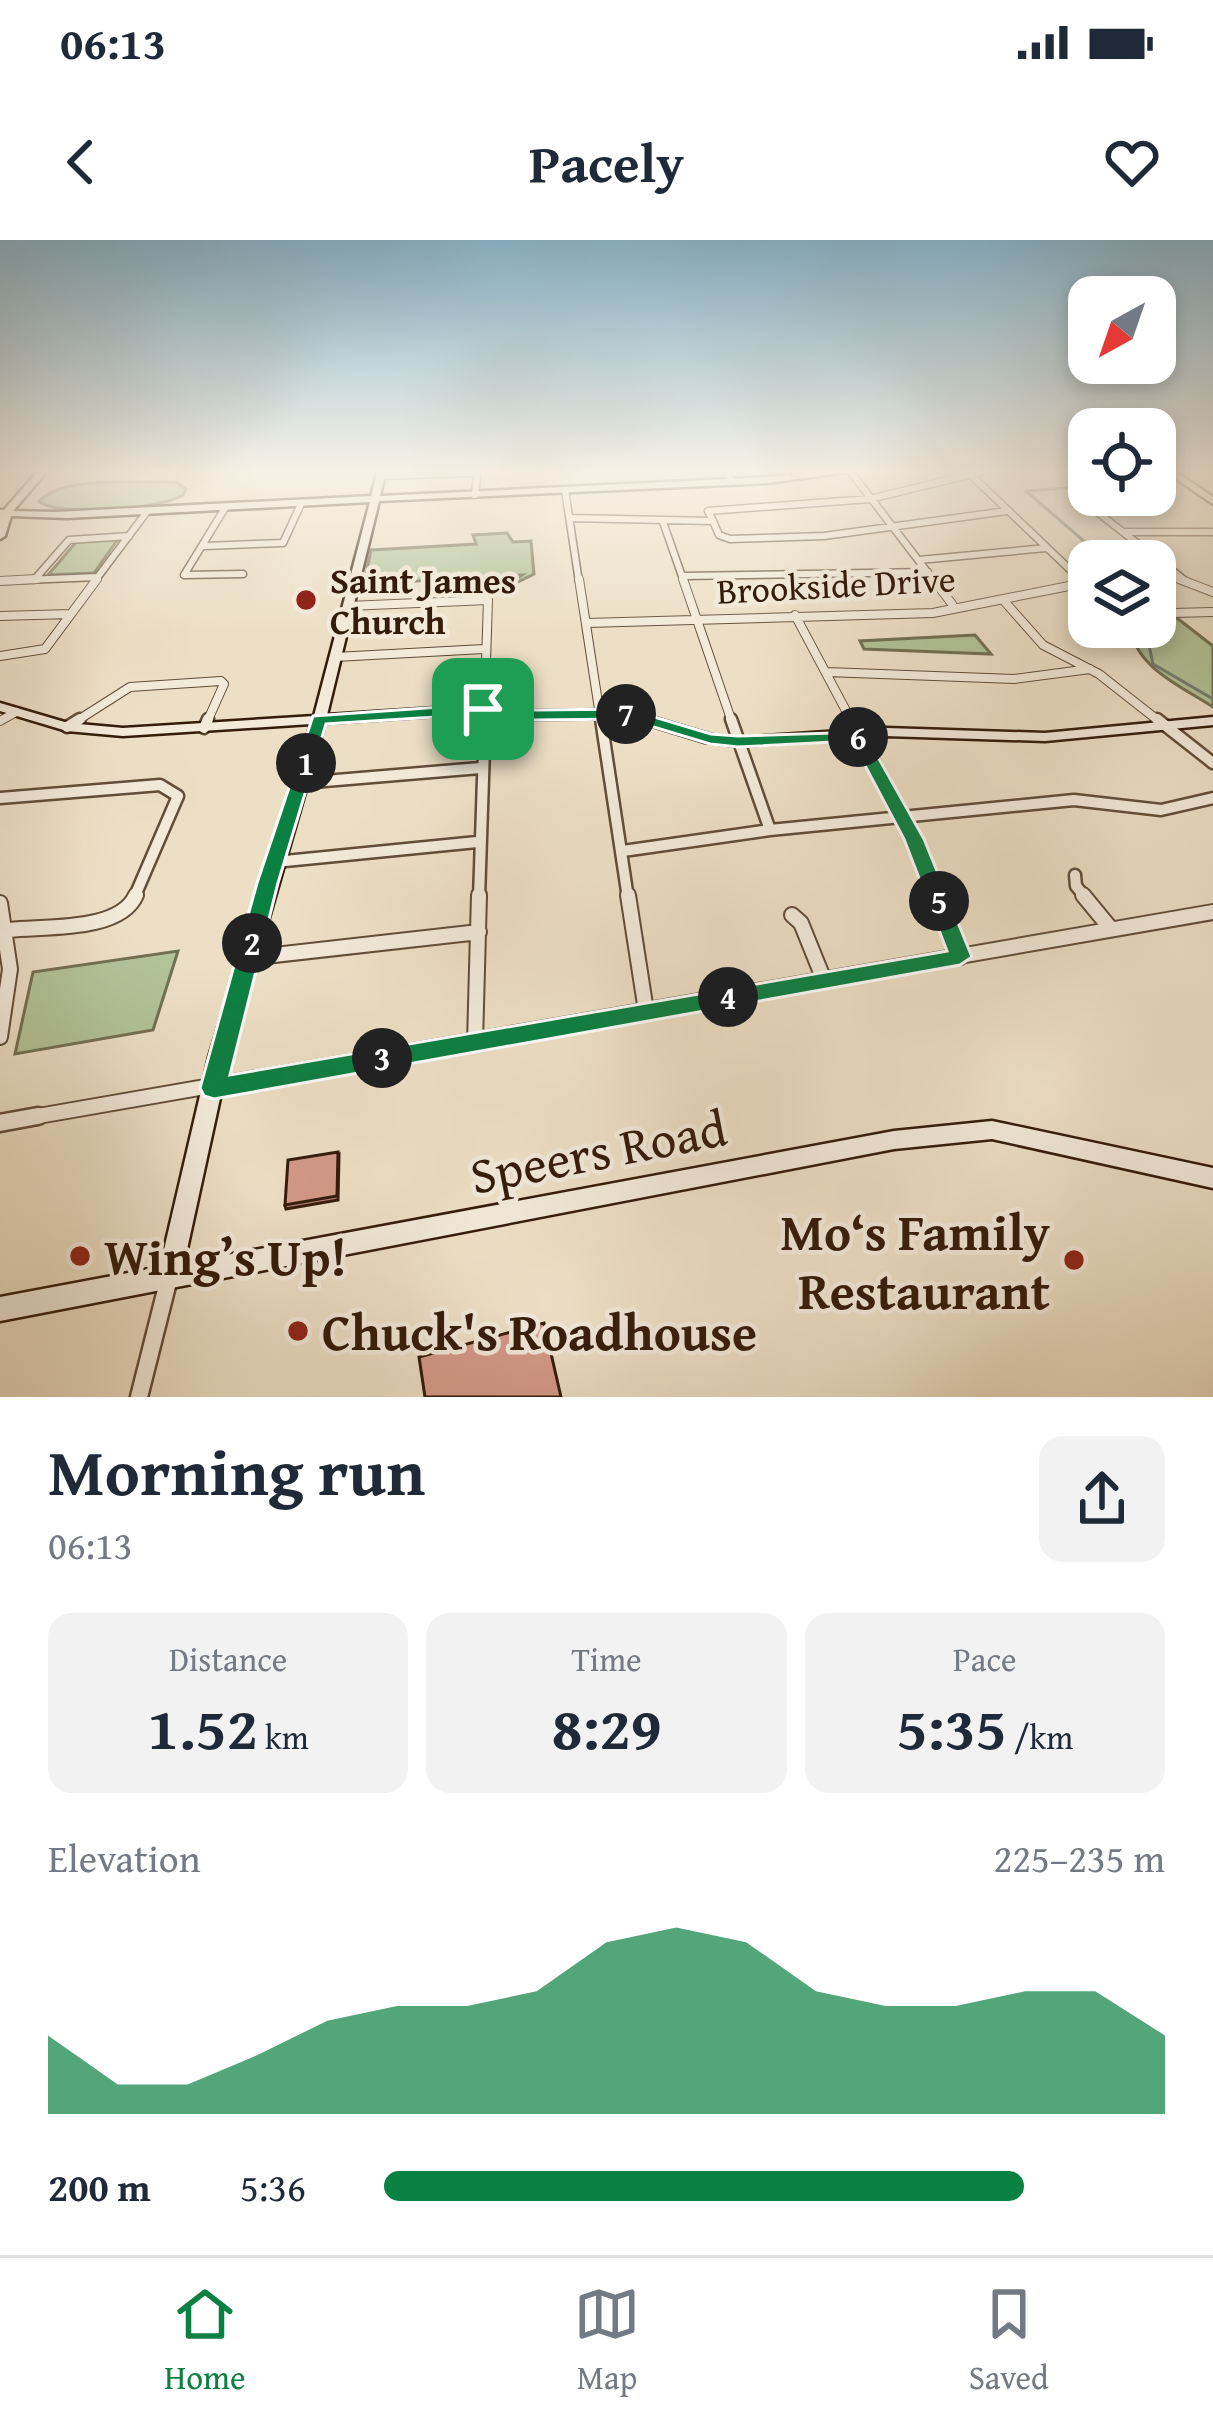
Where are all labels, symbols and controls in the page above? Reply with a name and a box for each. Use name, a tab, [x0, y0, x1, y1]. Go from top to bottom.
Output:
text: 06:13	[60, 10, 166, 75]
text: Pacely	[529, 123, 684, 202]
icon: back	[48, 129, 114, 195]
icon: heart	[1099, 129, 1165, 195]
north arrow	[1068, 276, 1176, 384]
map controls	[1068, 276, 1176, 648]
button: locate	[1068, 408, 1176, 516]
button: layers	[1068, 540, 1176, 648]
street label: Brookside Drive	[715, 551, 957, 617]
place label: Saint James Church	[330, 553, 516, 647]
marker: Saint James Church	[293, 587, 319, 613]
pin	[432, 658, 534, 760]
icon: arrive	[450, 676, 516, 742]
pin: 7	[596, 684, 656, 744]
text: 7	[617, 690, 635, 738]
pin: 6	[828, 707, 888, 767]
text: 6	[849, 713, 867, 761]
pin: 1	[276, 733, 336, 793]
text: 1	[297, 739, 315, 787]
pin: 5	[909, 871, 969, 931]
text: 5	[930, 877, 948, 925]
pin: 2	[222, 913, 282, 973]
text: 2	[243, 919, 261, 967]
pin: 4	[698, 967, 758, 1027]
text: 4	[719, 973, 737, 1021]
pin: 3	[352, 1028, 412, 1088]
text: 3	[373, 1034, 391, 1082]
street label: Speers Road	[463, 1089, 733, 1213]
place label: Mo‘s Family Restaurant	[780, 1194, 1050, 1328]
place label: Wing’s Up!	[104, 1219, 347, 1294]
marker: Wing’s Up!	[67, 1243, 93, 1269]
marker: Mo‘s Family Restaurant	[1061, 1247, 1087, 1273]
place label: Chuck's Roadhouse	[322, 1294, 757, 1369]
marker: Chuck's Roadhouse	[285, 1318, 311, 1344]
text: Morning run	[48, 1422, 425, 1519]
button: share	[1039, 1436, 1165, 1562]
text: 06:13	[48, 1516, 133, 1573]
text: Distance	[169, 1635, 287, 1683]
text: Time	[571, 1635, 642, 1683]
text: Pace	[953, 1635, 1017, 1683]
text: 1.52	[148, 1683, 258, 1771]
text: 8:29	[551, 1683, 662, 1771]
text: 5:35	[896, 1683, 1007, 1771]
text: km	[258, 1713, 309, 1761]
text: /km	[1007, 1713, 1073, 1761]
text: Elevation	[48, 1829, 201, 1886]
text: 225–235 m	[993, 1829, 1165, 1886]
text: 200 m	[48, 2158, 151, 2215]
text: 5:36	[240, 2158, 306, 2215]
tab: Home	[164, 2281, 245, 2401]
tab: Map	[574, 2281, 640, 2401]
tab: Saved	[969, 2281, 1049, 2401]

